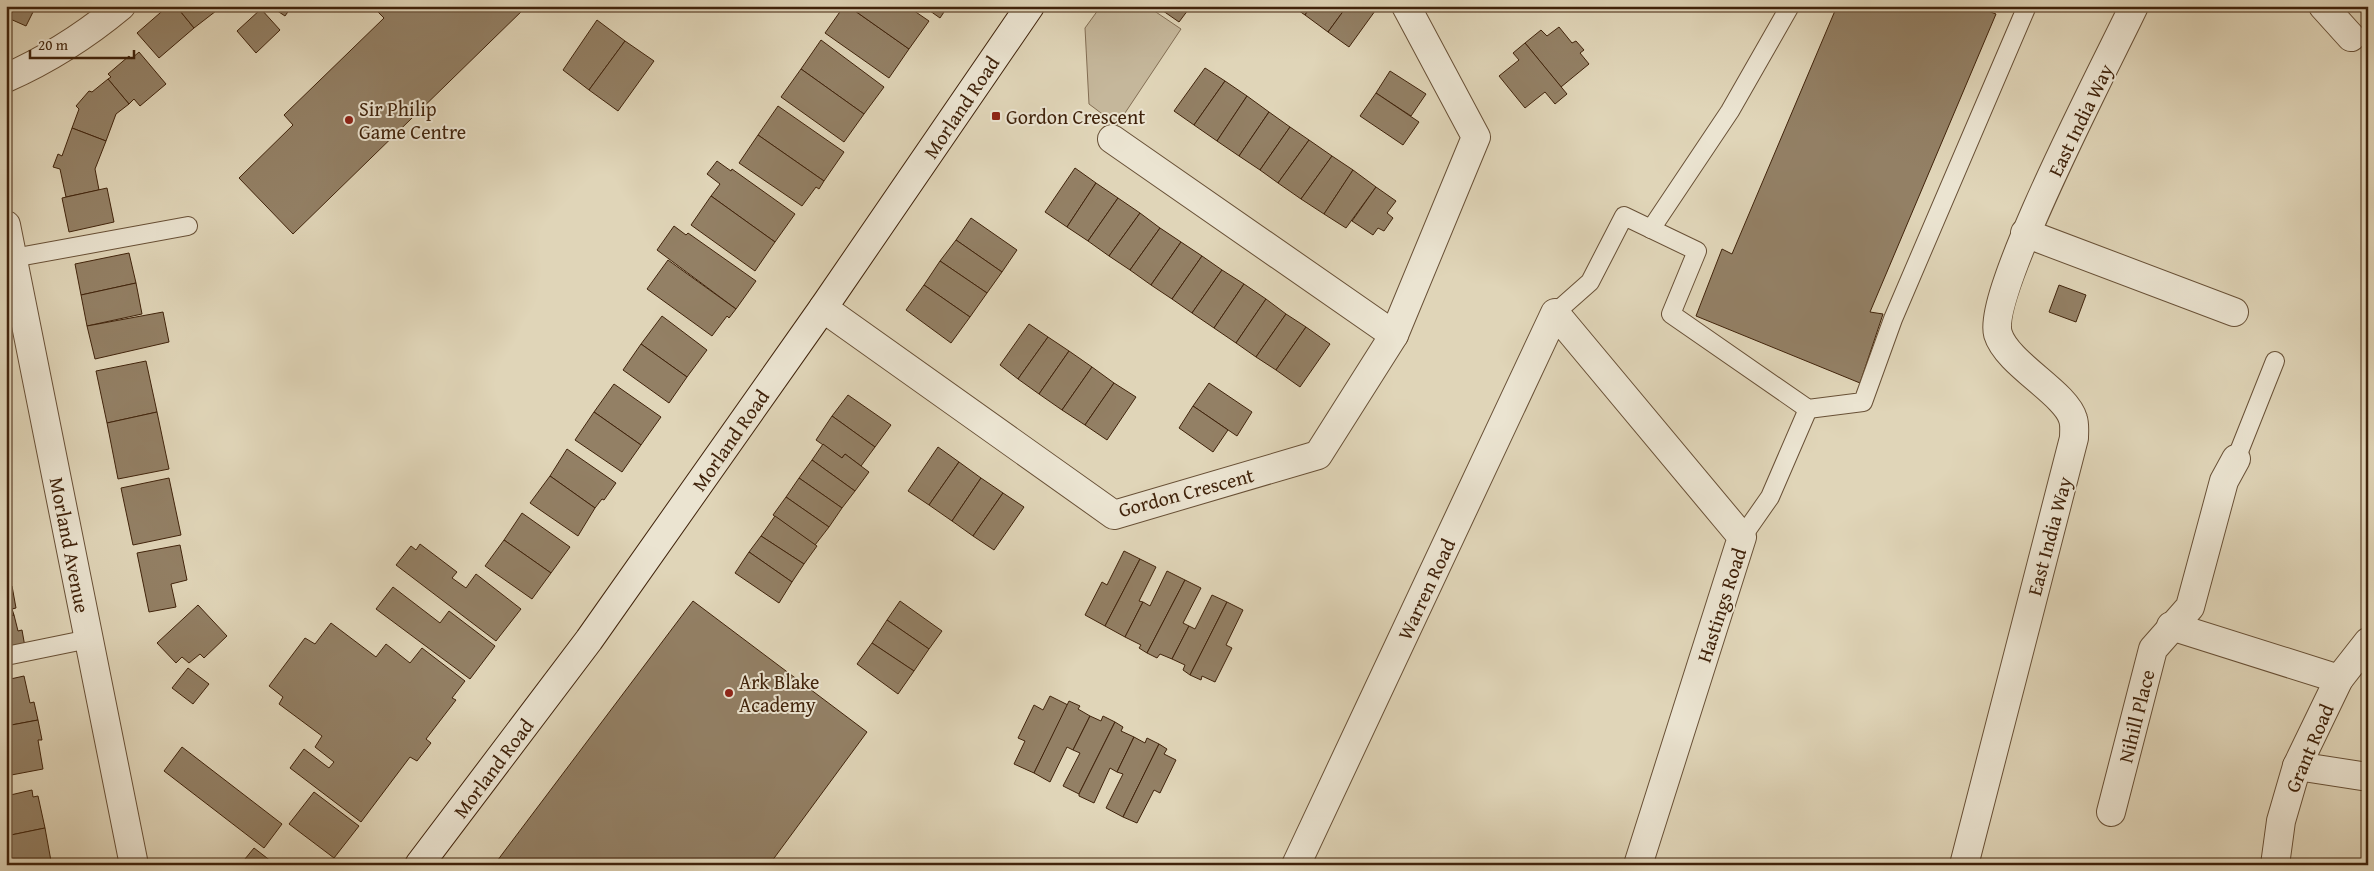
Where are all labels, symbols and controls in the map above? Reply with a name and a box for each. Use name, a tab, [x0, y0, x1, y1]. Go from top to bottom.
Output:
scale bar	[30, 28, 134, 60]
text: 20 m	[38, 34, 69, 55]
street label: Morland Road	[916, 50, 1006, 164]
street label: East India Way	[2040, 59, 2120, 181]
place label: Sir Philip Game Centre	[359, 94, 466, 146]
place label: Gordon Crescent	[1006, 102, 1145, 131]
marker: Gordon Crescent	[990, 110, 1002, 122]
marker: Sir Philip Game Centre	[343, 114, 355, 126]
street label: Morland Road	[684, 383, 776, 497]
street label: Gordon Crescent	[1115, 460, 1257, 524]
street label: East India Way	[2019, 473, 2079, 599]
street label: Morland Avenue	[43, 475, 97, 615]
street label: Warren Road	[1390, 533, 1462, 644]
street label: Hastings Road	[1689, 544, 1753, 666]
street label: Nihill Place	[2110, 666, 2162, 766]
place label: Ark Blake Academy	[739, 667, 819, 719]
marker: Ark Blake Academy	[723, 687, 735, 699]
street label: Grant Road	[2277, 699, 2341, 797]
street label: Morland Road	[446, 712, 540, 824]

